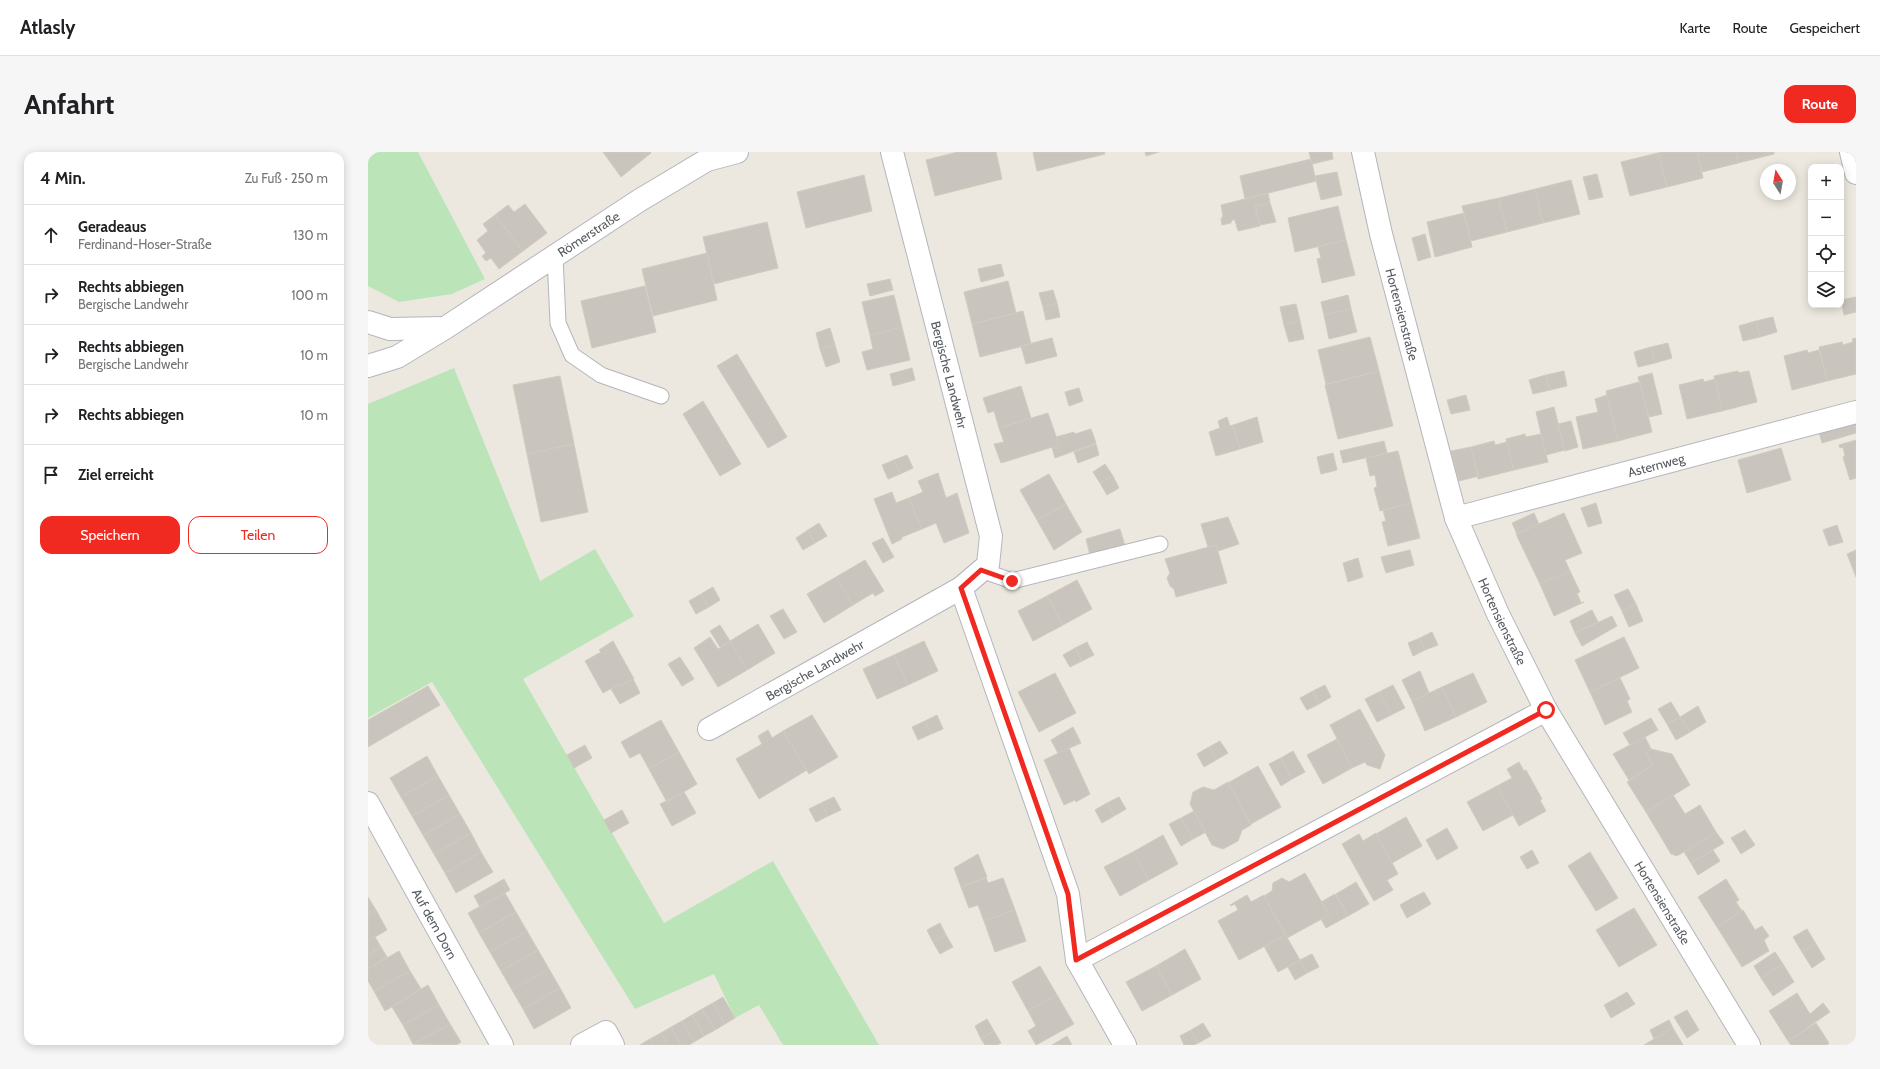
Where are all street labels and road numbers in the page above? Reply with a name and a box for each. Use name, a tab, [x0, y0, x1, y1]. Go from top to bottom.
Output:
street label: Römerstraße	[554, 207, 623, 260]
street label: Hortensienstraße	[1382, 266, 1422, 363]
street label: Bergische Landwehr	[928, 319, 971, 431]
street label: Asternweg	[1626, 450, 1687, 480]
street label: Hortensienstraße	[1475, 575, 1530, 668]
street label: Bergische Landwehr	[763, 636, 867, 704]
street label: Hortensienstraße	[1631, 858, 1694, 948]
street label: Auf dem Dorn	[409, 886, 461, 962]

